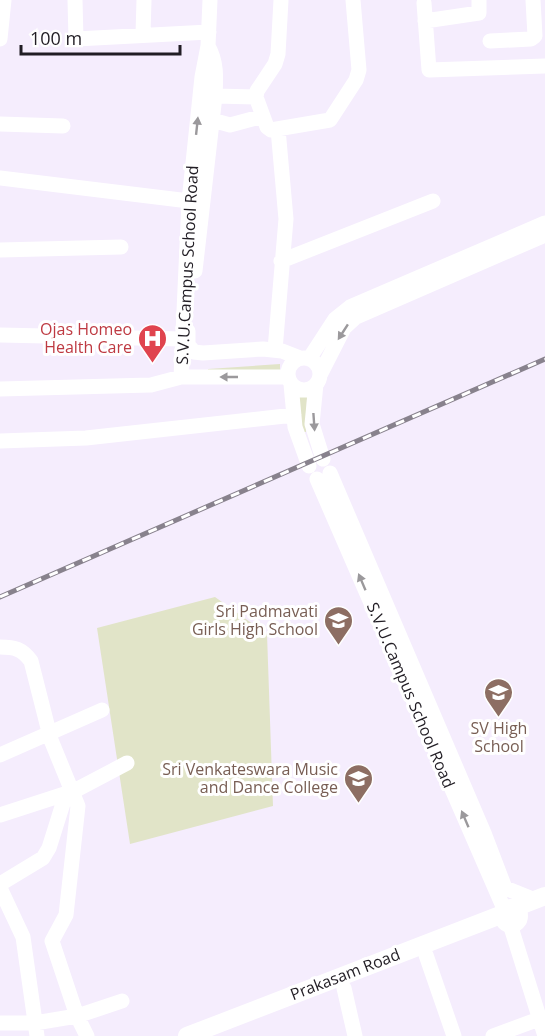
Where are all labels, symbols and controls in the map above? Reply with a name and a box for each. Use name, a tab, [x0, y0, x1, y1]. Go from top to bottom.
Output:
scale bar	[21, 18, 180, 56]
text: 100 m	[30, 26, 82, 50]
one-way arrow	[192, 117, 202, 136]
street label: S.V.U.Campus School Road	[171, 165, 203, 365]
place label: Ojas Homeo Health Care	[40, 318, 132, 358]
hospital icon: Ojas Homeo Health Care	[137, 322, 169, 364]
one-way arrow	[337, 324, 349, 340]
one-way arrow	[220, 372, 239, 382]
one-way arrow	[309, 413, 319, 432]
one-way arrow	[357, 573, 366, 591]
street label: S.V.U.Campus School Road	[362, 599, 460, 791]
place label: Sri Padmavati Girls High School	[192, 600, 318, 640]
school or university icon: Sri Padmavati Girls High School	[323, 604, 355, 646]
school or university icon: SV High School	[483, 676, 515, 718]
place label: SV High School	[471, 717, 527, 757]
place label: Sri Venkateswara Music and Dance College	[162, 758, 338, 798]
school or university icon: Sri Venkateswara Music and Dance College	[343, 762, 375, 804]
one-way arrow	[460, 810, 469, 827]
street label: Prakasam Road	[287, 943, 403, 1005]

